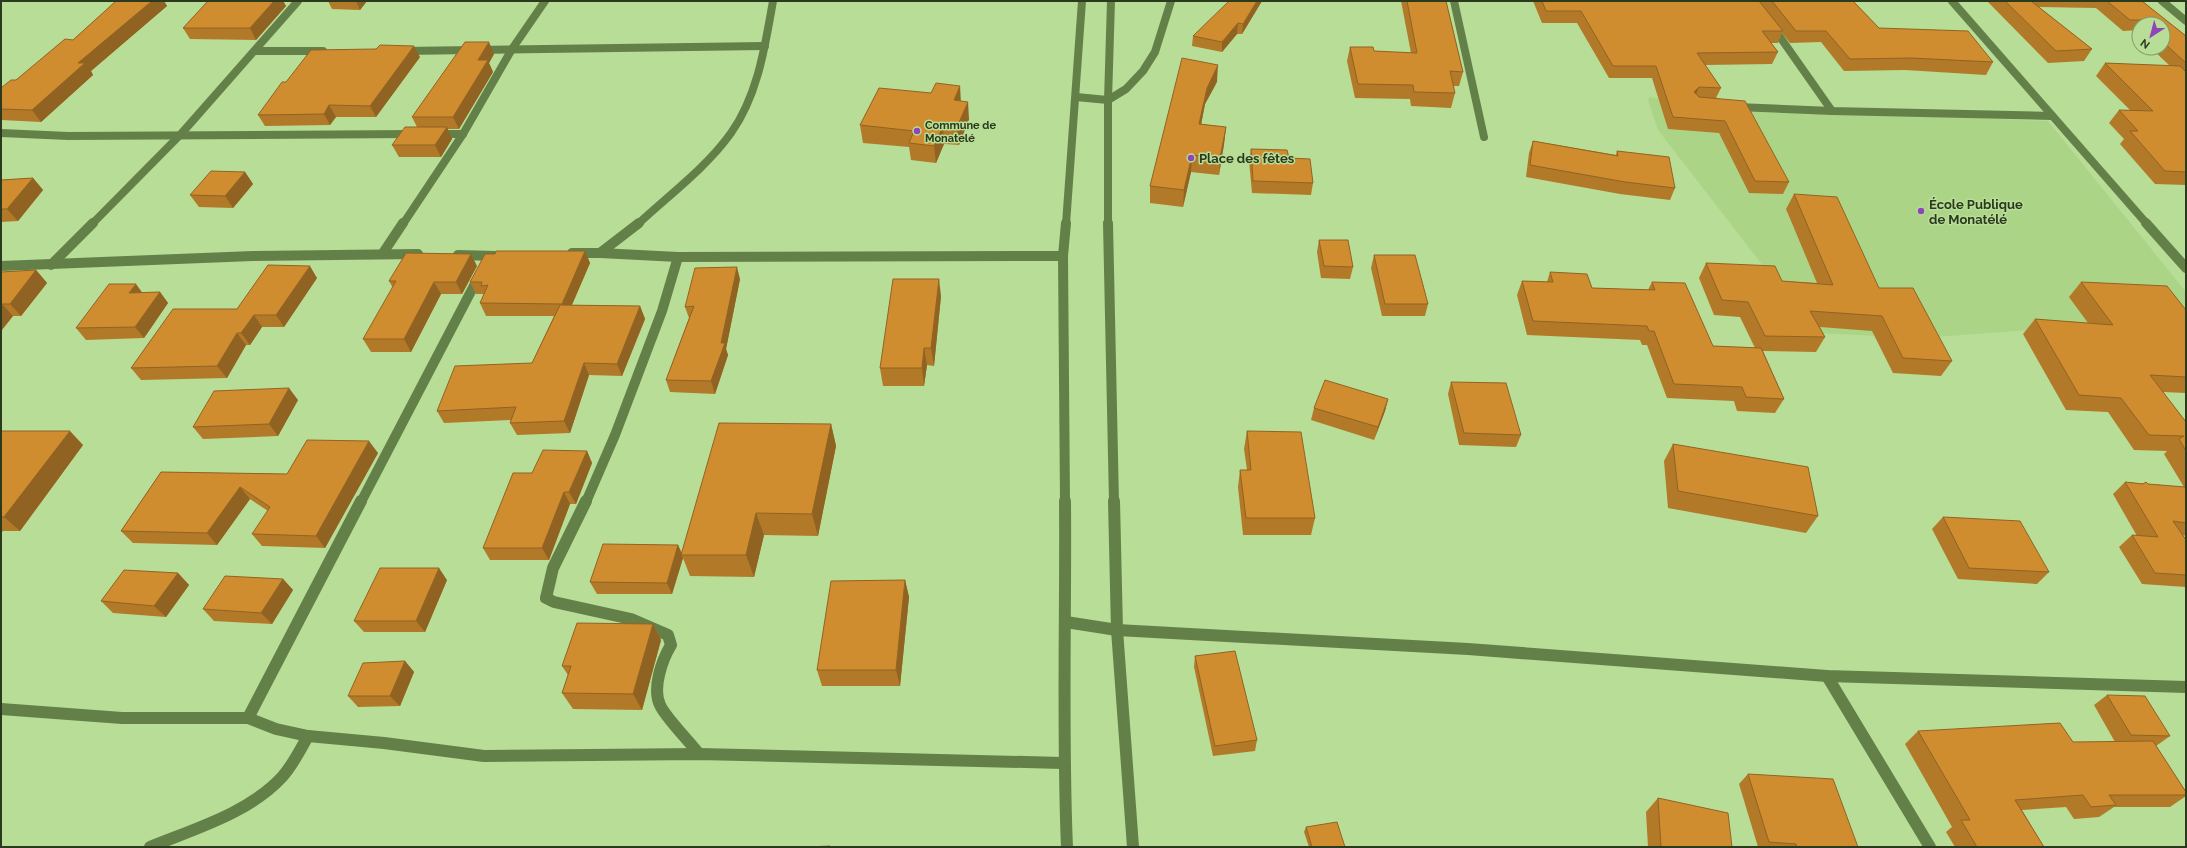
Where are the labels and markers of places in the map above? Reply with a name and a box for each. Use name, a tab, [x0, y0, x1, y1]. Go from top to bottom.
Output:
place label: Commune de Monatelé	[925, 119, 996, 145]
marker: Commune de Monatelé	[912, 126, 922, 136]
place label: Place des fêtes	[1199, 151, 1295, 166]
marker: Place des fêtes	[1186, 153, 1196, 163]
place label: École Publique de Monatélé	[1929, 197, 2023, 227]
marker: École Publique de Monatélé	[1916, 206, 1926, 216]

